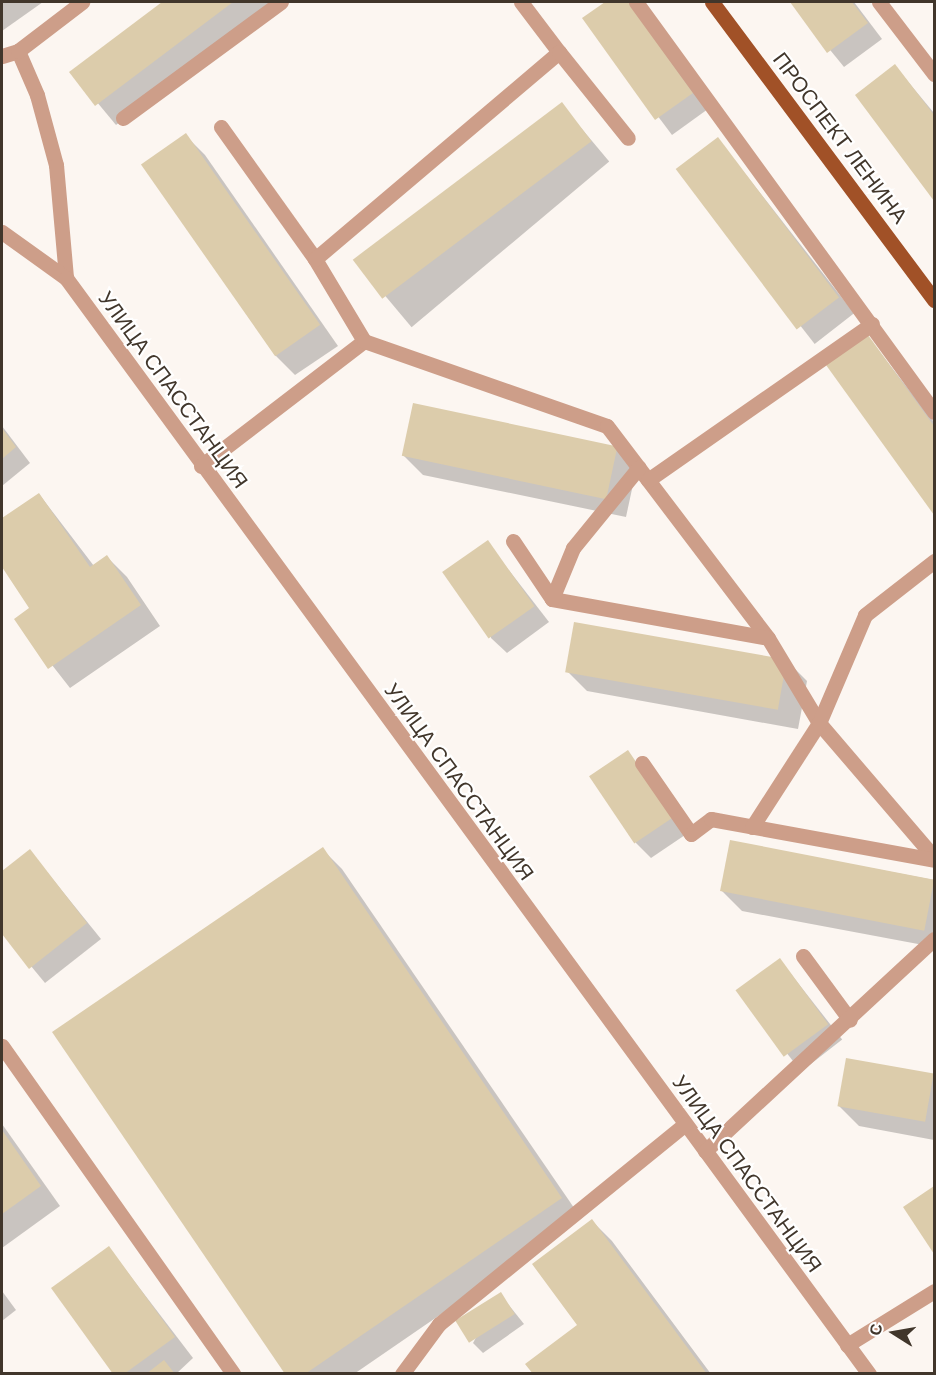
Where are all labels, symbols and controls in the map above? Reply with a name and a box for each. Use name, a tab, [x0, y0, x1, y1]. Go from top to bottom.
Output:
street label: ПРОСПЕКТ ЛЕНИНА	[768, 48, 912, 228]
street label: УЛИЦА СПАССТАНЦИЯ	[93, 287, 253, 493]
street label: УЛИЦА СПАССТАНЦИЯ	[379, 679, 539, 885]
street label: УЛИЦА СПАССТАНЦИЯ	[667, 1071, 827, 1277]
north arrow	[864, 1303, 924, 1363]
text: С	[866, 1322, 885, 1337]

